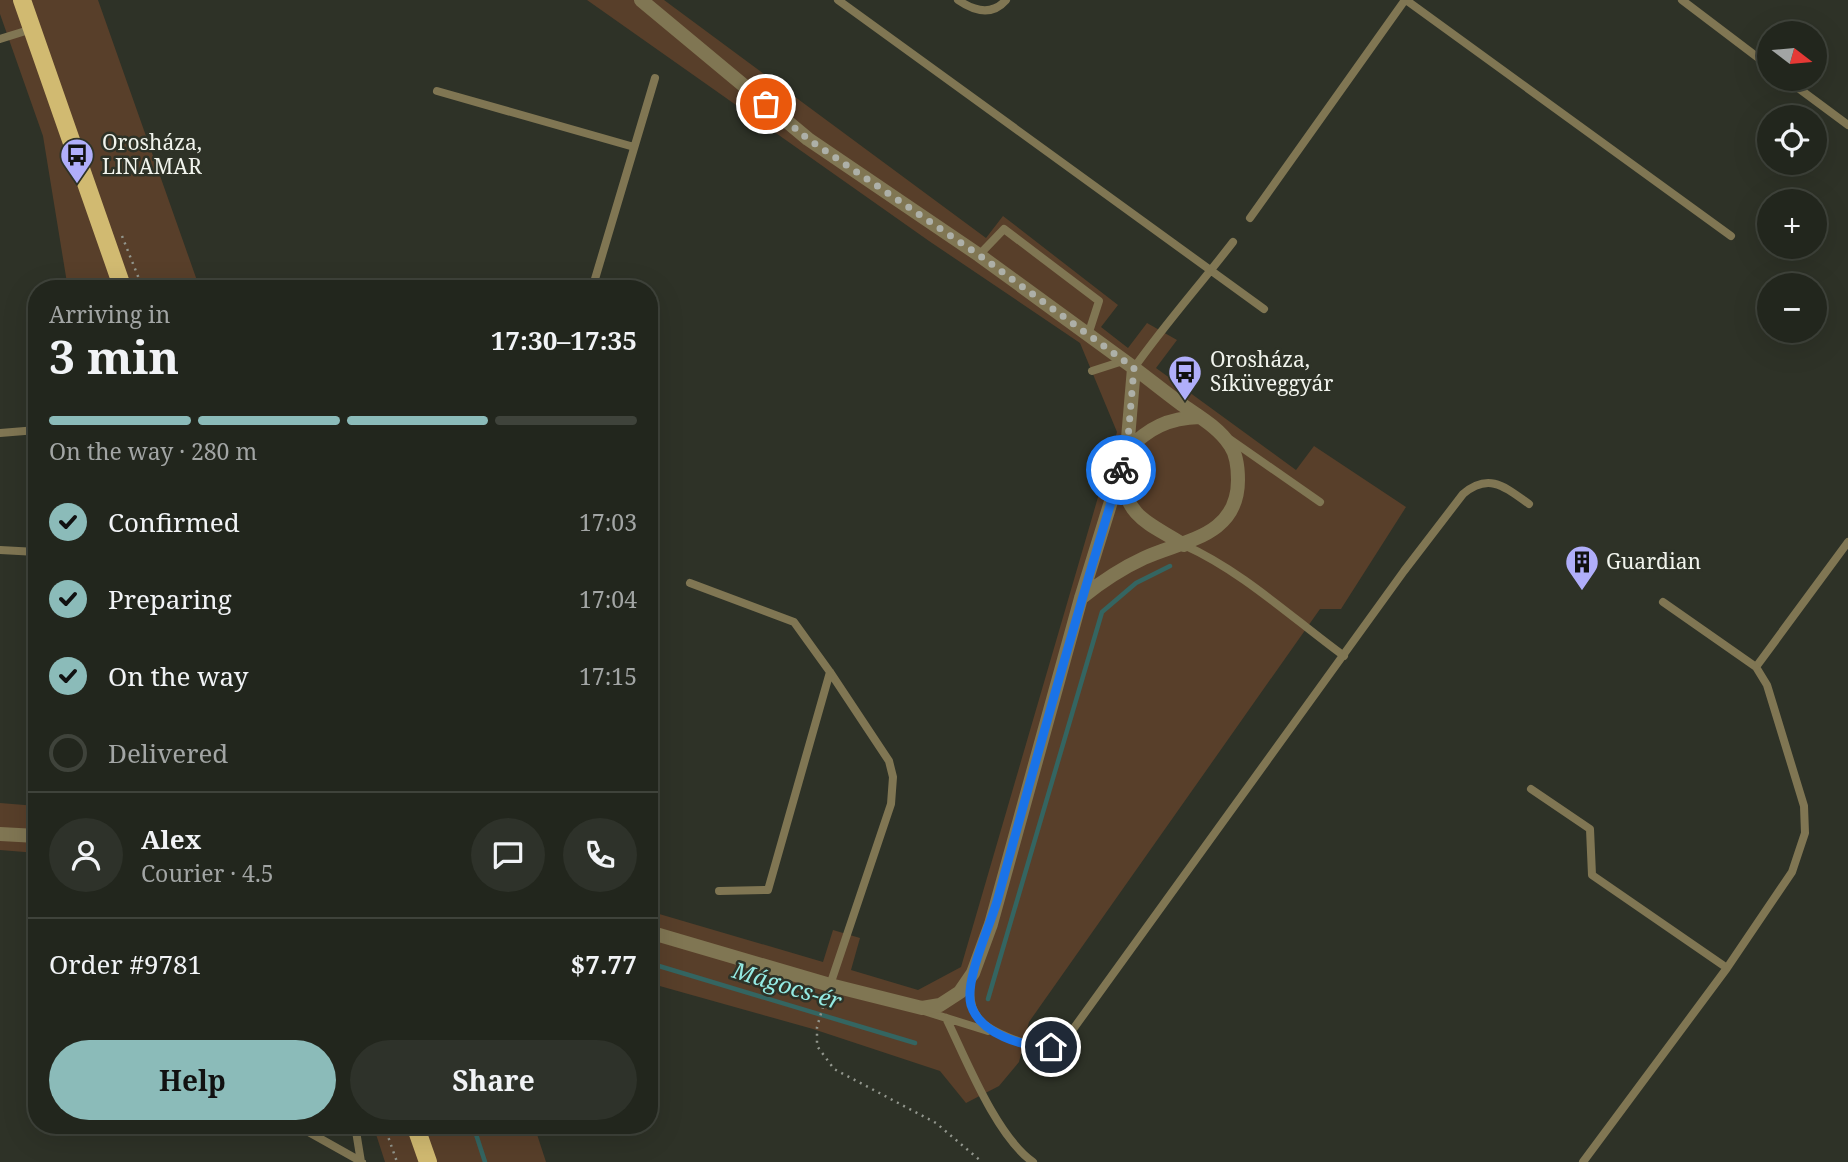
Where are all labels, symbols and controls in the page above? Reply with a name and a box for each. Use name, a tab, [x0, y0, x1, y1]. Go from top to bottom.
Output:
north arrow	[1757, 21, 1827, 91]
map controls	[1757, 21, 1827, 343]
pin	[736, 74, 796, 134]
icon: bag	[747, 85, 785, 123]
button: locate	[1757, 105, 1827, 175]
place label: Orosháza, LINAMAR	[102, 128, 202, 180]
bus stop icon: Orosháza, LINAMAR	[58, 136, 96, 185]
button: +	[1757, 189, 1827, 259]
button: −	[1757, 273, 1827, 343]
text: Arriving in	[49, 298, 170, 330]
text: 17:30–17:35	[491, 322, 637, 358]
text: 3 min	[49, 325, 179, 387]
place label: Orosháza, Síküveggyár	[1210, 345, 1333, 397]
bus stop icon: Orosháza, Síküveggyár	[1166, 353, 1204, 402]
text: On the way · 280 m	[49, 435, 257, 467]
courier	[1086, 435, 1156, 505]
icon: bike	[1102, 451, 1140, 489]
icon: check	[49, 503, 87, 541]
text: Confirmed	[108, 504, 240, 540]
text: 17:03	[579, 506, 637, 538]
building icon: Guardian	[1563, 543, 1601, 592]
place label: Guardian	[1606, 547, 1701, 575]
icon: check	[49, 580, 87, 618]
text: Preparing	[108, 581, 232, 617]
text: 17:04	[579, 583, 637, 615]
icon: check	[49, 657, 87, 695]
text: On the way	[108, 658, 248, 694]
text: 17:15	[579, 660, 637, 692]
text: Delivered	[108, 735, 228, 771]
button: person	[49, 818, 123, 892]
button: chat	[471, 818, 545, 892]
button: phone	[563, 818, 637, 892]
text: Alex	[141, 821, 201, 857]
text: Courier · 4.5	[141, 857, 274, 889]
text: Order #9781	[49, 946, 202, 982]
text: $7.77	[571, 946, 637, 982]
water label: Mágocs-ér	[728, 953, 846, 1017]
pin	[1021, 1017, 1081, 1077]
icon: home	[1032, 1028, 1070, 1066]
button: Help	[49, 1040, 336, 1120]
button: Share	[350, 1040, 637, 1120]

